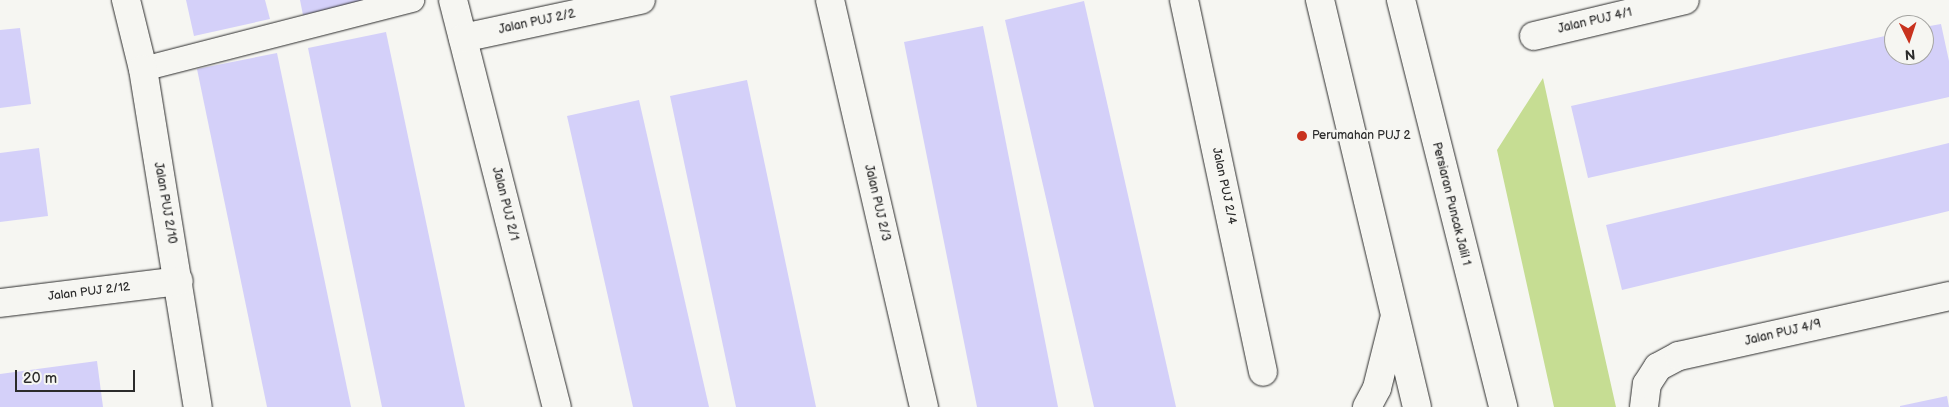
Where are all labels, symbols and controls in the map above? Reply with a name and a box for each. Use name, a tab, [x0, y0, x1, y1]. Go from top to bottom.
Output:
street label: Jalan PUJ 4/1	[1557, 5, 1633, 37]
street label: Jalan PUJ 2/2	[497, 7, 577, 37]
north arrow	[1884, 15, 1934, 65]
text: N	[1904, 46, 1916, 63]
place label: Perumahan PUJ 2	[1312, 129, 1410, 143]
marker: Perumahan PUJ 2	[1296, 130, 1308, 142]
street label: Persiaran Puncak Jalil 1	[1429, 141, 1473, 267]
street label: Jalan PUJ 2/4	[1209, 146, 1239, 226]
street label: Jalan PUJ 2/10	[151, 161, 179, 245]
street label: Jalan PUJ 2/3	[861, 163, 893, 243]
street label: Jalan PUJ 2/1	[489, 166, 521, 242]
street label: Jalan PUJ 2/12	[47, 280, 131, 304]
street label: Jalan PUJ 4/9	[1743, 317, 1823, 349]
scale bar	[18, 360, 138, 392]
text: 20 m	[23, 369, 57, 388]

